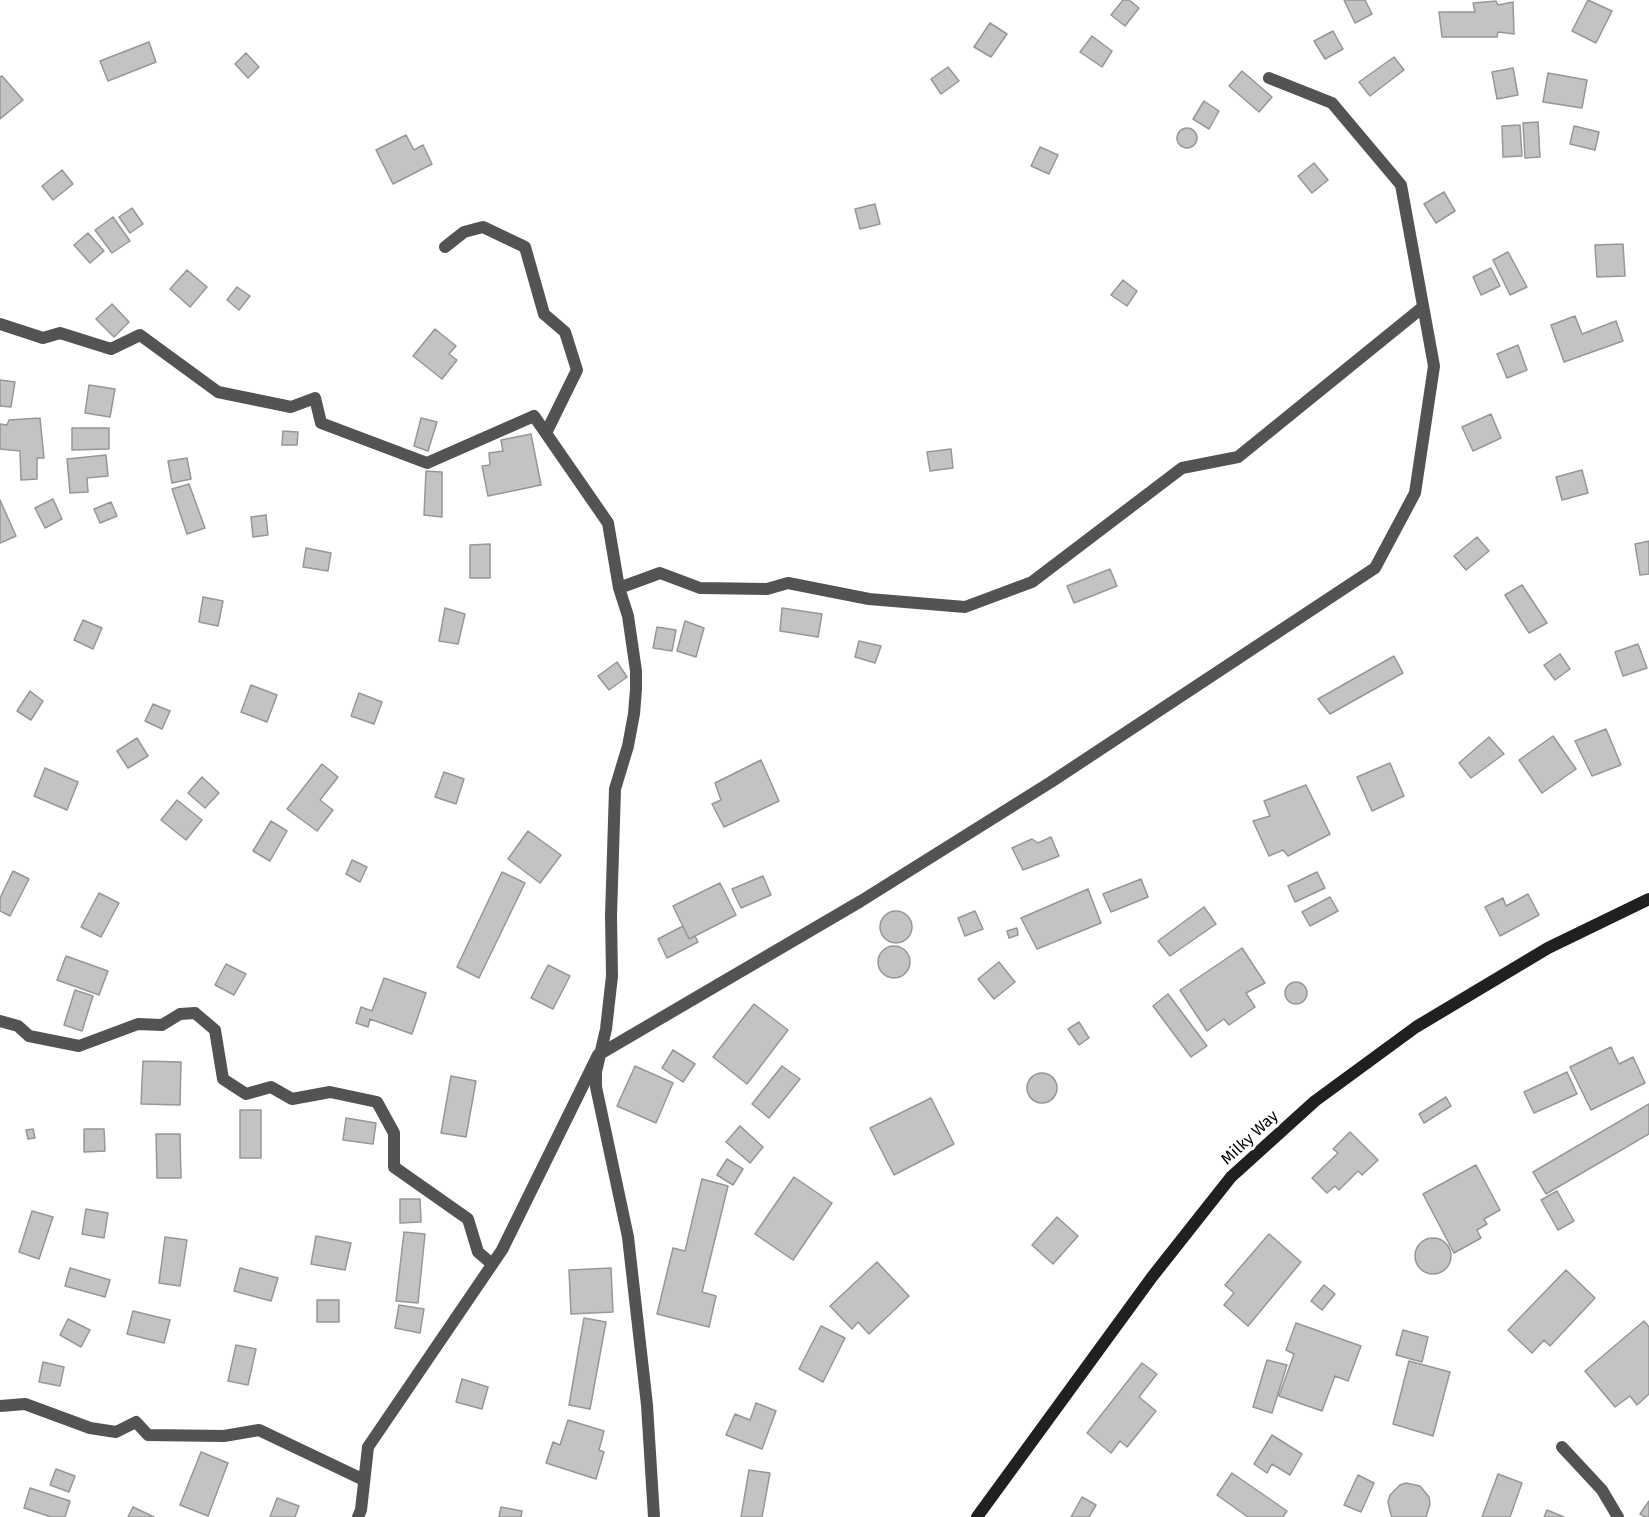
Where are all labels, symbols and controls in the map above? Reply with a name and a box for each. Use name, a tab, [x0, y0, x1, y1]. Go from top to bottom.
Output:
street label: Milky Way	[1217, 1107, 1283, 1169]

